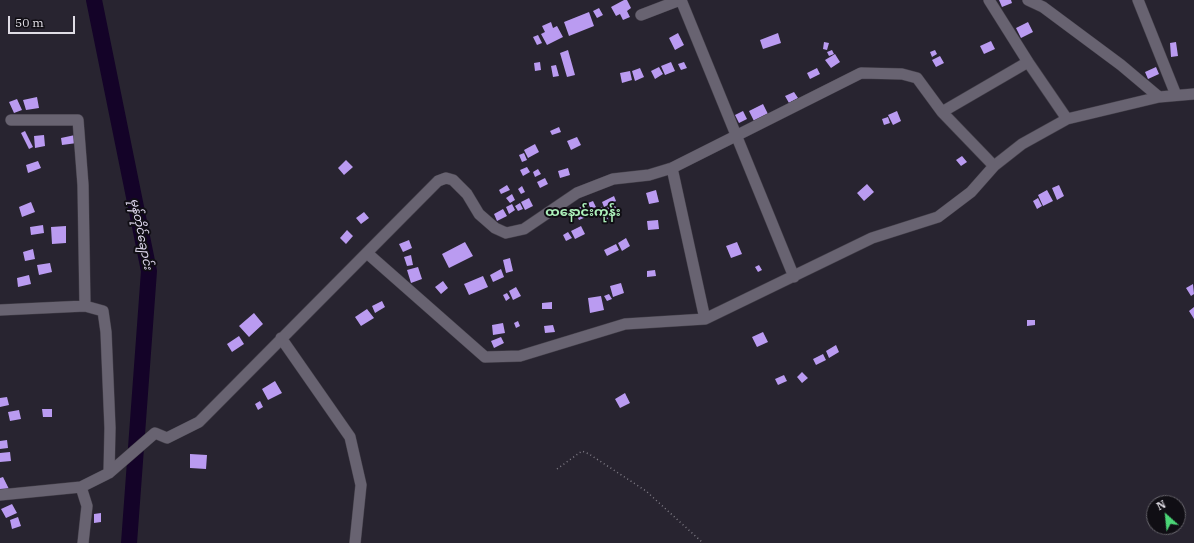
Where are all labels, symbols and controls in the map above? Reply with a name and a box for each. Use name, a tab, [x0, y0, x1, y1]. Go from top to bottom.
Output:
scale bar	[10, 8, 77, 34]
text: 50 m	[15, 15, 44, 30]
water label: မုန်တိုင်ချောင်း	[127, 197, 155, 271]
district label: ထနောင်းကုန်း	[545, 204, 621, 220]
north arrow	[1146, 495, 1186, 535]
text: N	[1154, 497, 1168, 513]

